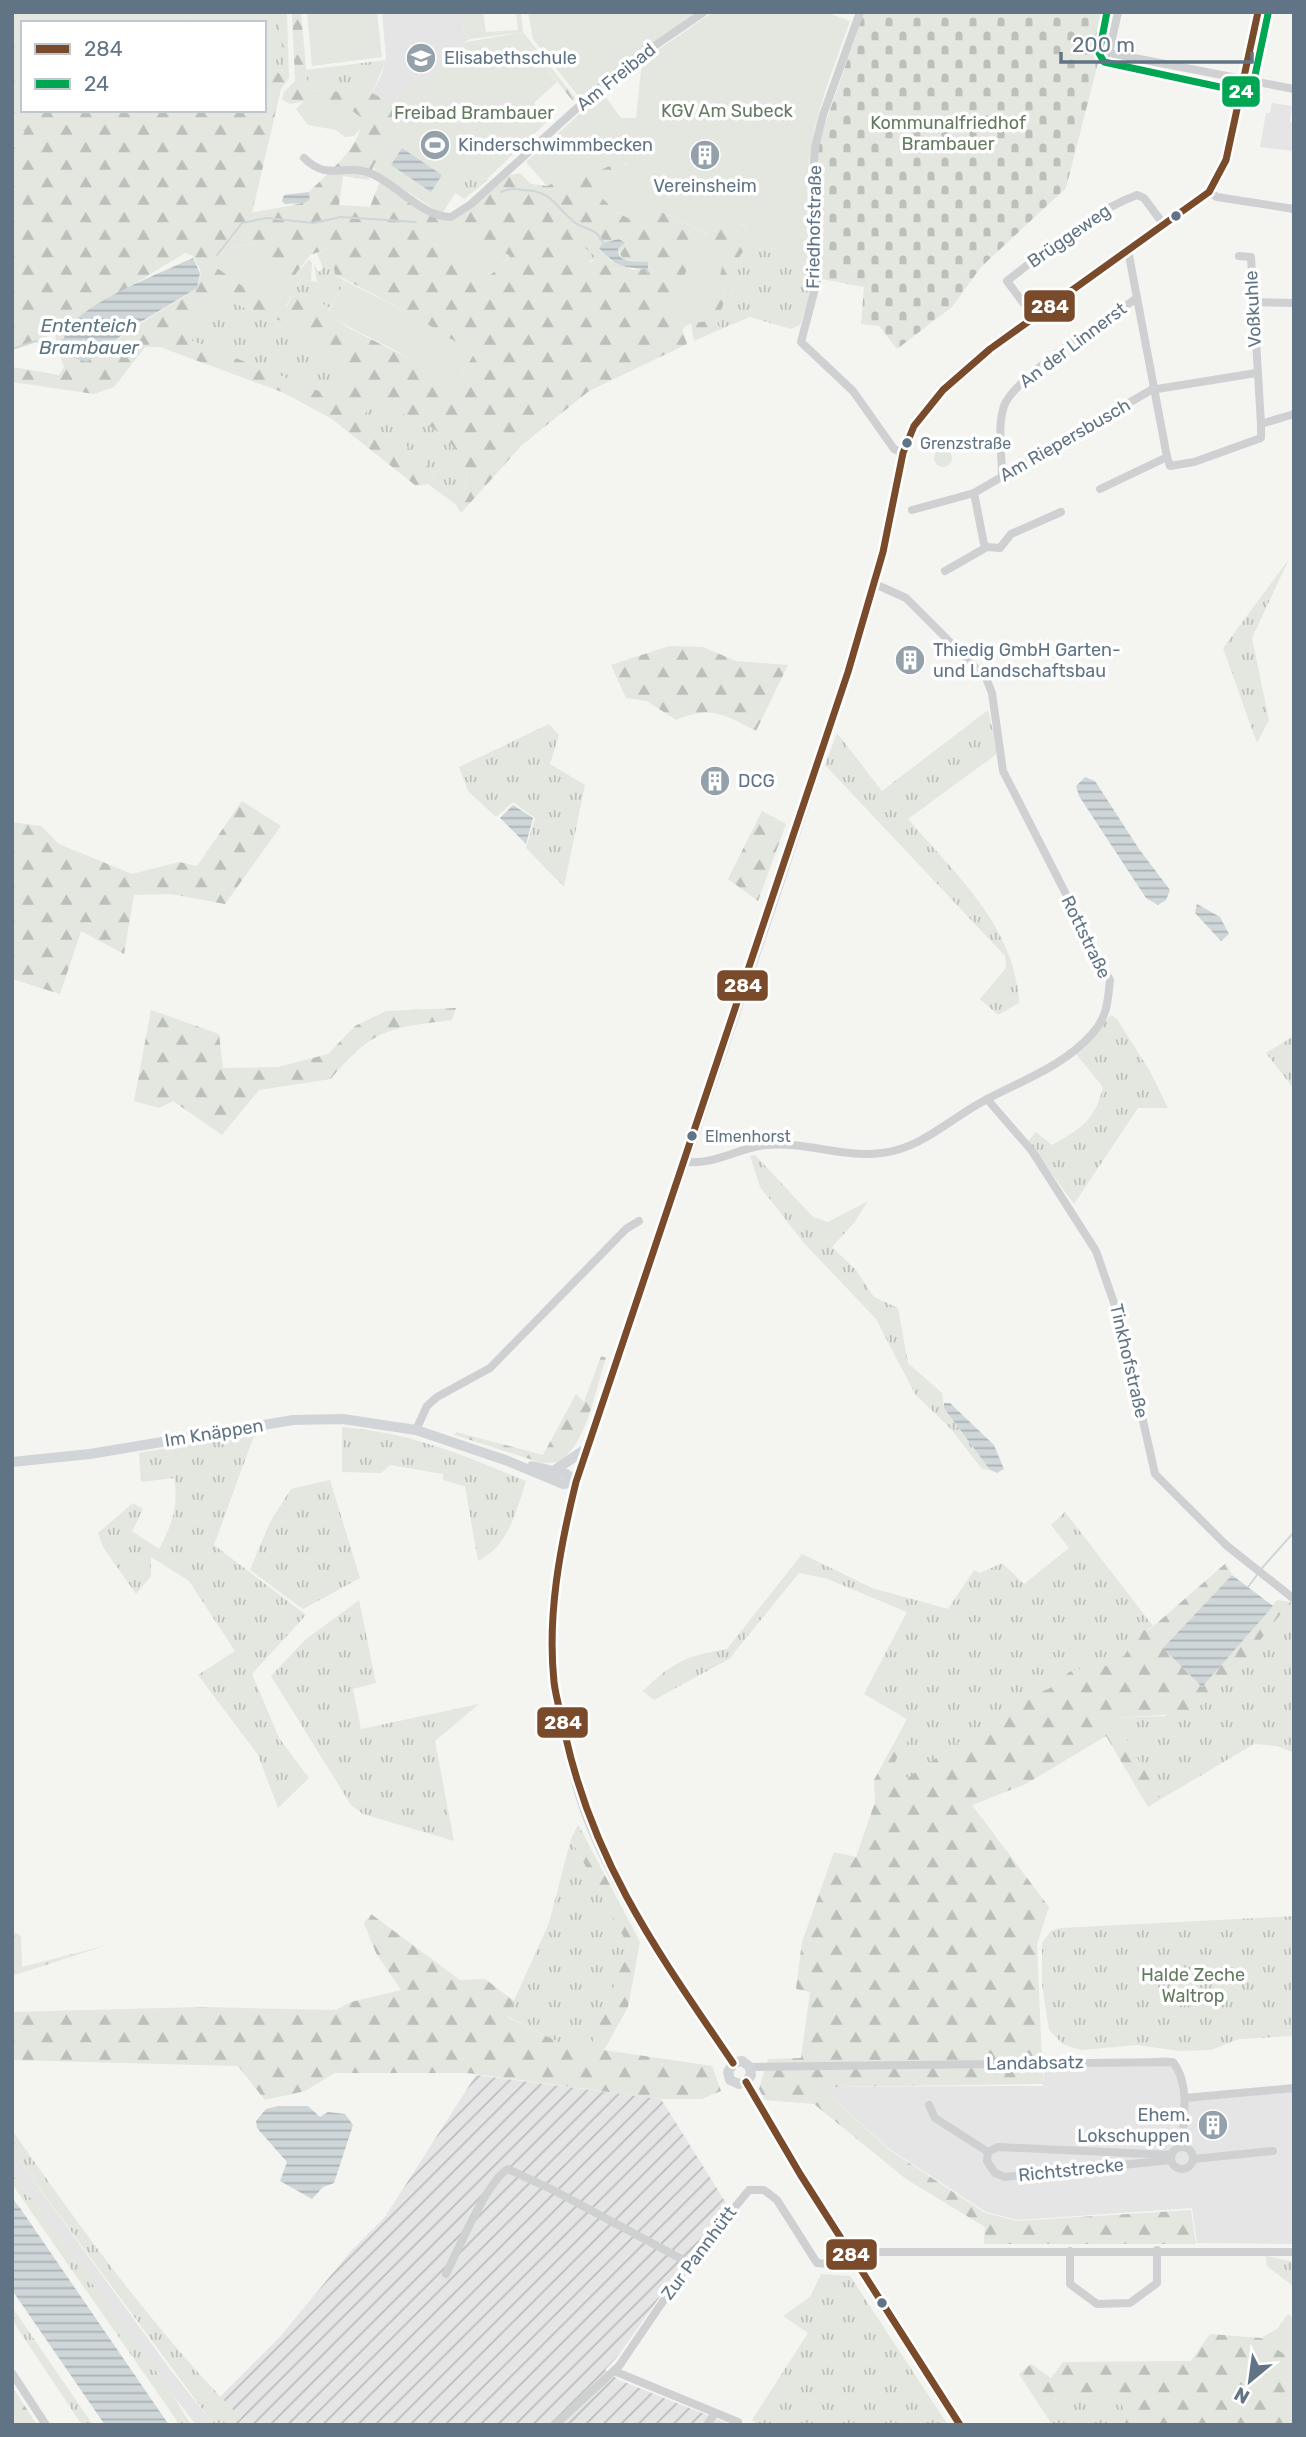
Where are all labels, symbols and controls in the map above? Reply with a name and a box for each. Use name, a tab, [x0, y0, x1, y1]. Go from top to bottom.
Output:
legend	[21, 21, 266, 112]
scale bar	[1061, 21, 1252, 65]
text: 200 m	[1072, 32, 1135, 57]
text: 284	[84, 36, 123, 61]
street label: Am Freibad	[572, 38, 660, 116]
school or university icon: Elisabethschule	[404, 41, 438, 75]
place label: Elisabethschule	[444, 47, 577, 69]
text: 24	[84, 71, 109, 96]
line badge: 24	[1221, 75, 1261, 108]
text: 24	[1228, 80, 1254, 103]
park label: KGV Am Subeck	[661, 100, 794, 122]
park label: Freibad Brambauer	[394, 102, 554, 124]
park label: Kommunalfriedhof Brambauer	[870, 112, 1026, 155]
sports icon: Kinderschwimmbecken	[418, 128, 452, 162]
place label: Kinderschwimmbecken	[458, 134, 653, 156]
building icon: Vereinsheim	[688, 138, 722, 172]
street label: Friedhofstraße	[802, 165, 826, 289]
place label: Vereinsheim	[653, 175, 757, 197]
street label: Brüggeweg	[1023, 199, 1115, 273]
unlabelled marker	[1169, 209, 1183, 223]
street label: Voßkuhle	[1240, 270, 1266, 348]
line badge: 284	[1023, 289, 1076, 323]
text: 284	[1031, 295, 1069, 318]
street label: An der Linnerst	[1015, 298, 1131, 392]
water label: Ententeich Brambauer	[39, 314, 140, 359]
street label: Am Riepersbusch	[996, 394, 1134, 486]
place label: Grenzstraße	[920, 434, 1011, 453]
marker: Grenzstraße	[900, 436, 914, 450]
place label: Thiedig GmbH Garten- und Landschaftsbau	[933, 639, 1121, 682]
building icon: Thiedig GmbH Garten- und Landschaftsbau	[893, 643, 927, 677]
building icon: DCG	[698, 764, 732, 798]
place label: DCG	[738, 770, 775, 792]
street label: Rottstraße	[1056, 892, 1116, 982]
line badge: 284	[716, 969, 769, 1002]
text: 284	[724, 974, 762, 997]
place label: Elmenhorst	[705, 1127, 791, 1146]
marker: Elmenhorst	[685, 1129, 699, 1143]
street label: Tinkhofstraße	[1105, 1302, 1153, 1420]
street label: Im Knäppen	[163, 1414, 265, 1452]
line badge: 284	[536, 1706, 589, 1739]
text: 284	[544, 1711, 582, 1734]
park label: Halde Zeche Waltrop	[1141, 1964, 1245, 2007]
street label: Landabsatz	[986, 2051, 1084, 2075]
place label: Ehem. Lokschuppen	[1077, 2104, 1190, 2147]
building icon: Ehem. Lokschuppen	[1196, 2108, 1230, 2142]
street label: Richtstrecke	[1017, 2154, 1125, 2186]
street label: Zur Pannhütt	[657, 2202, 741, 2304]
line badge: 284	[825, 2238, 878, 2271]
text: 284	[832, 2243, 870, 2266]
unlabelled marker	[875, 2296, 889, 2310]
north arrow	[1215, 2346, 1285, 2416]
text: N	[1230, 2382, 1254, 2409]

